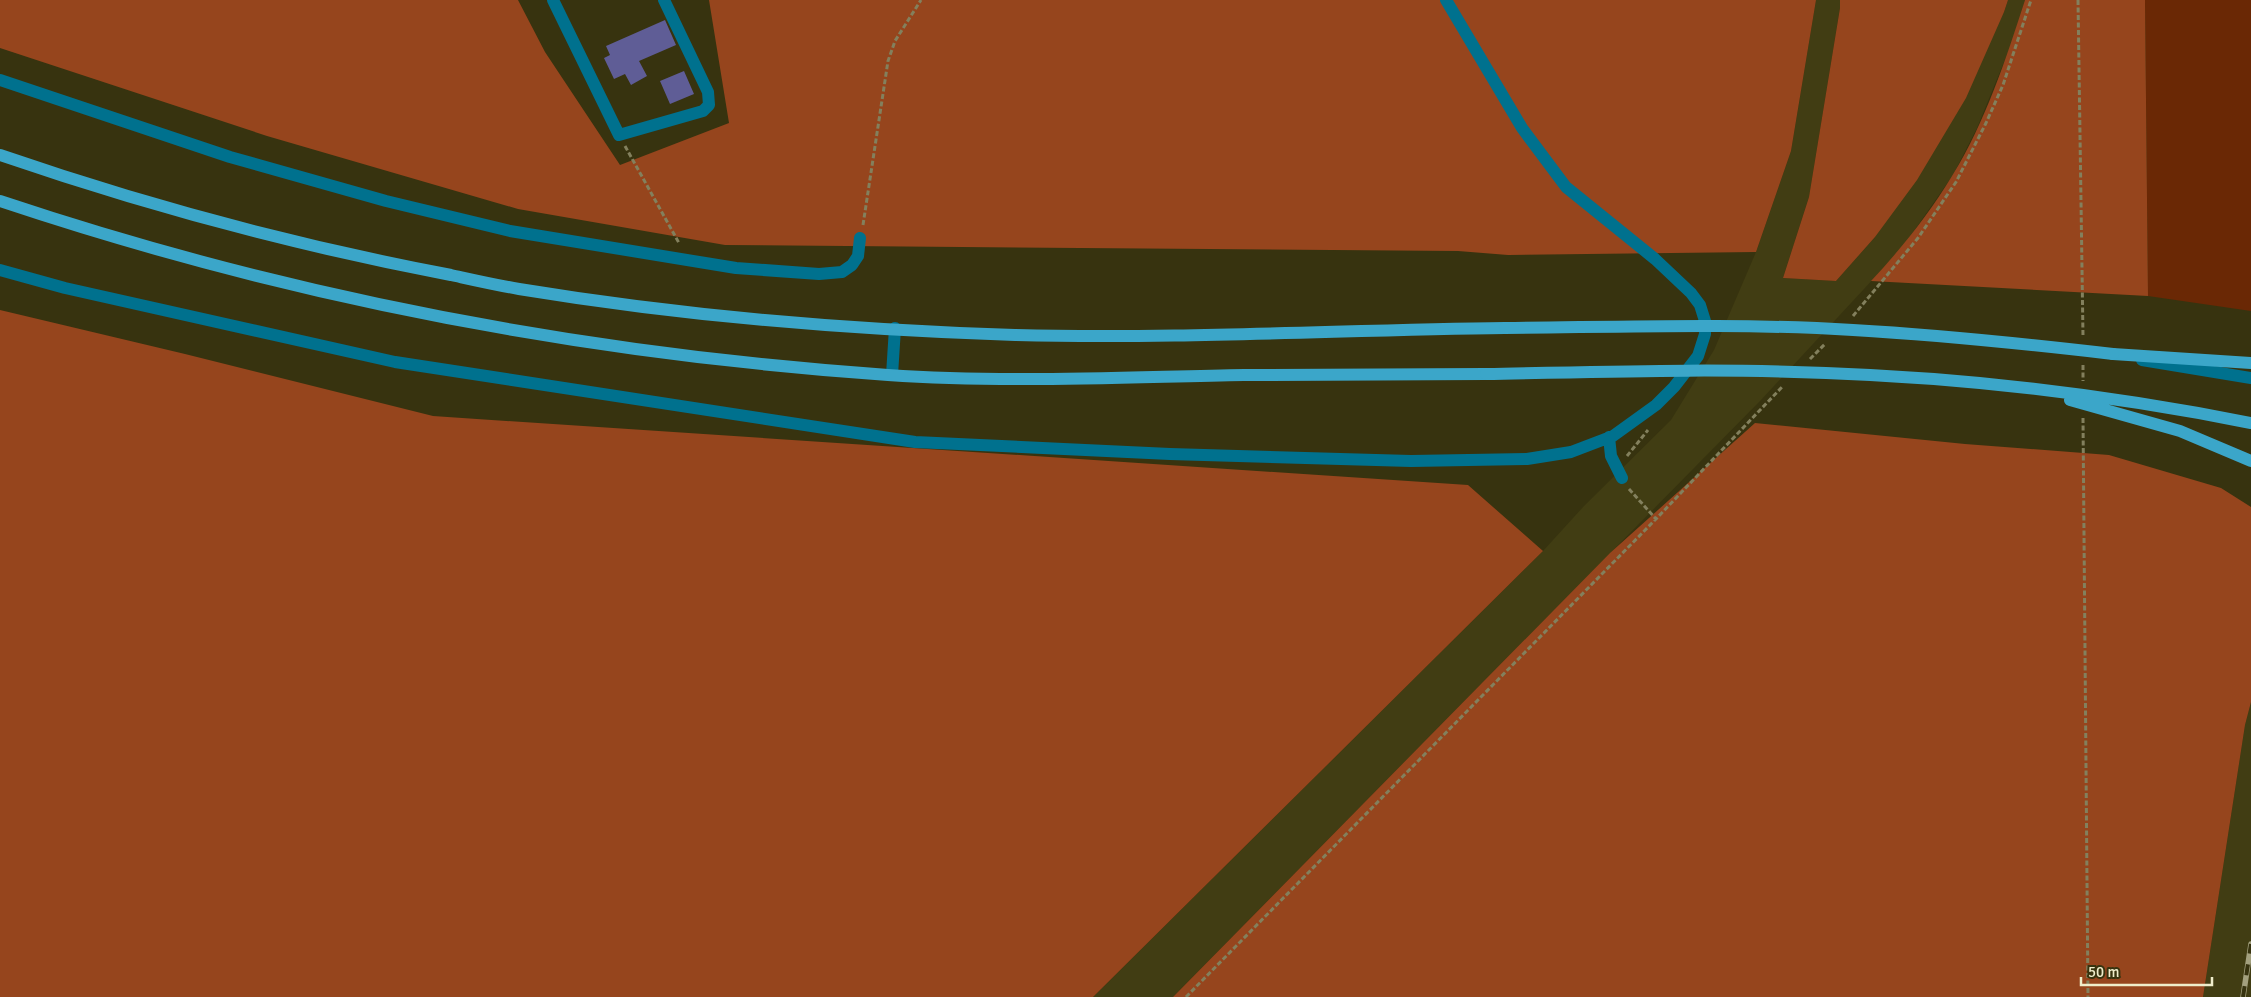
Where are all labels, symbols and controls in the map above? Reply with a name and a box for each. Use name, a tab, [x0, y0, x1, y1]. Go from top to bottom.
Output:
scale bar	[2081, 954, 2212, 986]
text: 50 m	[2088, 963, 2119, 981]

